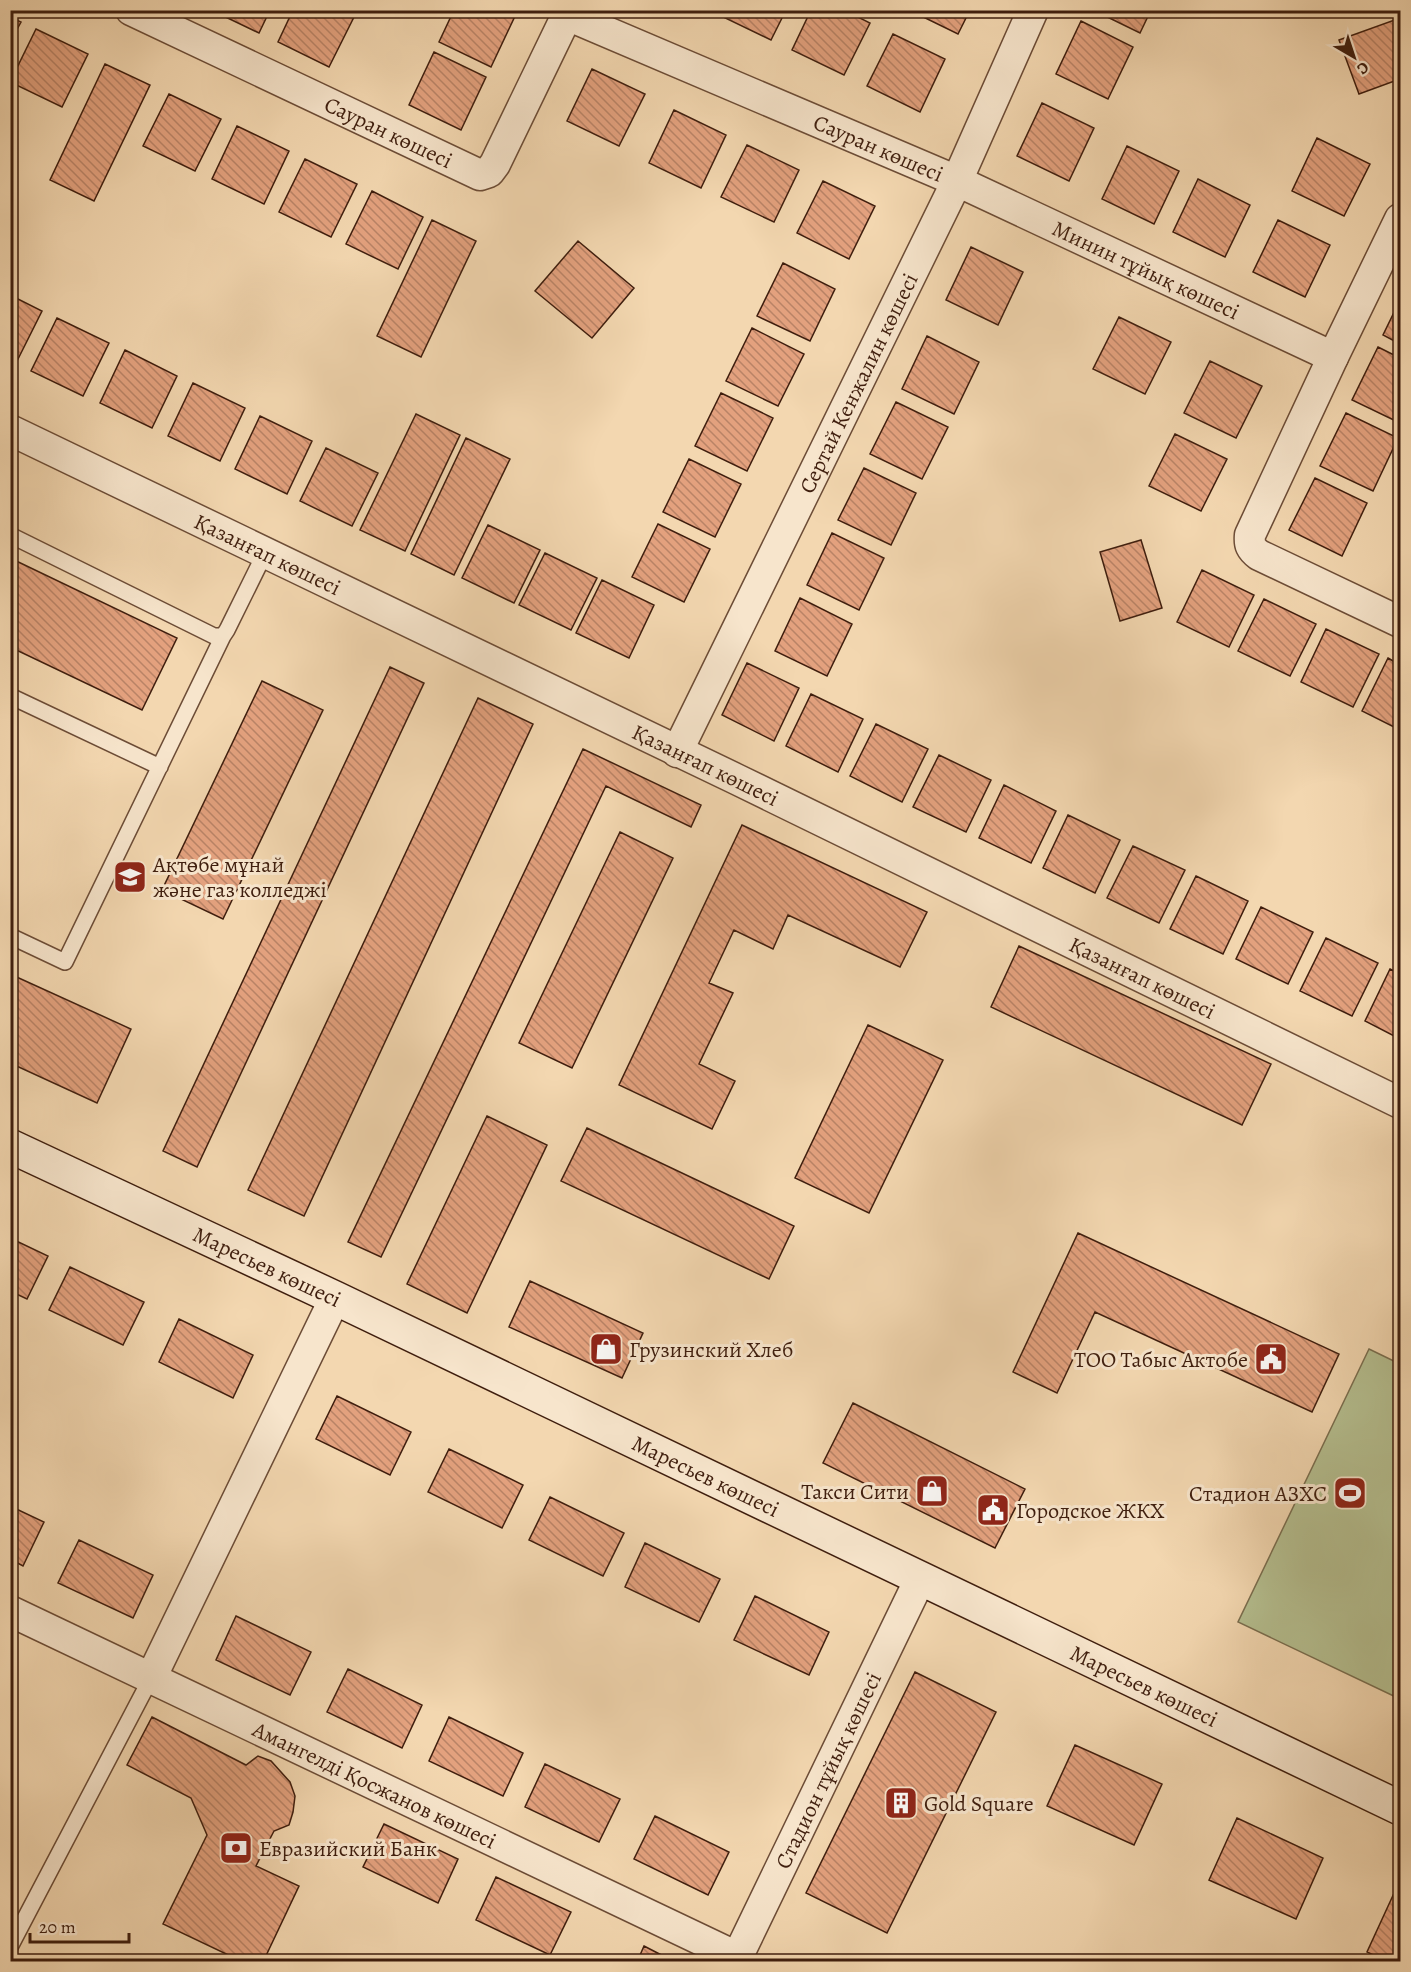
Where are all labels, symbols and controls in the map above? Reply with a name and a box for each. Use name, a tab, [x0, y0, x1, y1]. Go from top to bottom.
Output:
north arrow	[1324, 27, 1384, 87]
text: С	[1352, 56, 1374, 80]
street label: Сауран көшесі	[319, 90, 457, 176]
street label: Сауран көшесі	[809, 108, 948, 189]
street label: Минин тұйық көшесі	[1047, 214, 1244, 327]
street label: Сертай Кенжалин көшесі	[792, 268, 926, 499]
street label: Қазанғап көшесі	[189, 507, 346, 603]
street label: Қазанғап көшесі	[627, 717, 784, 814]
place label: Ақтөбе мұнай және газ колледжі	[152, 850, 327, 905]
school or university icon: Ақтөбе мұнай және газ колледжі	[112, 859, 148, 895]
street label: Қазанғап көшесі	[1064, 930, 1220, 1027]
street label: Маресьев көшесі	[188, 1220, 346, 1315]
shop icon: Грузинский Хлеб	[588, 1331, 624, 1367]
place label: Грузинский Хлеб	[629, 1335, 793, 1365]
public building icon: ТОО Табыс Актобе	[1253, 1341, 1289, 1377]
place label: ТОО Табыс Актобе	[1074, 1345, 1248, 1375]
street label: Маресьев көшесі	[627, 1428, 784, 1525]
shop icon: Такси Сити	[914, 1473, 950, 1509]
sports icon: Стадион АЗХС	[1332, 1475, 1368, 1511]
place label: Такси Сити	[801, 1477, 909, 1507]
place label: Стадион АЗХС	[1189, 1479, 1327, 1509]
public building icon: Городское ЖКХ	[975, 1492, 1011, 1528]
place label: Городское ЖКХ	[1016, 1496, 1165, 1526]
street label: Маресьев көшесі	[1065, 1638, 1223, 1735]
street label: Стадион тұйық көшесі	[768, 1667, 889, 1874]
street label: Амангелді Қосжанов көшесі	[247, 1714, 501, 1856]
building icon: Gold Square	[883, 1785, 919, 1821]
place label: Gold Square	[924, 1789, 1034, 1819]
bank icon: Евразийский Банк	[218, 1830, 254, 1866]
place label: Евразийский Банк	[259, 1834, 437, 1864]
scale bar	[30, 1906, 129, 1944]
text: 20 m	[39, 1915, 76, 1939]

